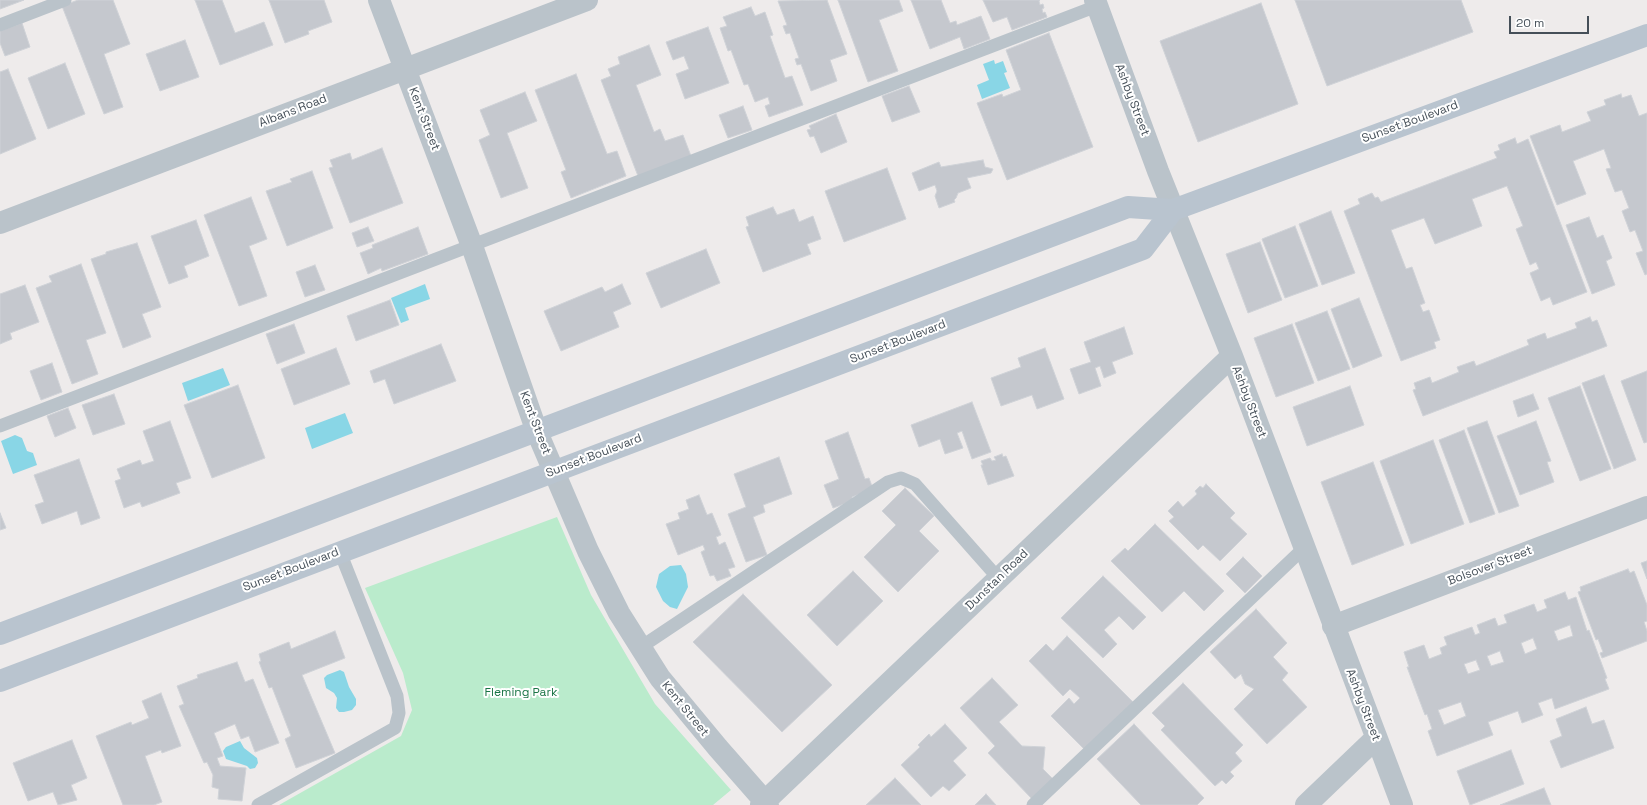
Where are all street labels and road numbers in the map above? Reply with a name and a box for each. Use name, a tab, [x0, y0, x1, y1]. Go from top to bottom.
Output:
street label: Ashby Street	[1112, 62, 1152, 138]
street label: Kent Street	[405, 85, 443, 153]
street label: Albans Road	[257, 91, 329, 131]
street label: Sunset Boulevard	[1360, 98, 1460, 146]
street label: Sunset Boulevard	[848, 317, 948, 367]
street label: Ashby Street	[1229, 364, 1269, 440]
street label: Kent Street	[516, 389, 554, 457]
street label: Sunset Boulevard	[544, 431, 644, 481]
street label: Bolsover Street	[1446, 543, 1534, 589]
street label: Sunset Boulevard	[241, 545, 341, 595]
street label: Dunstan Road	[963, 547, 1031, 613]
street label: Ashby Street	[1343, 667, 1383, 743]
street label: Kent Street	[658, 679, 712, 739]

